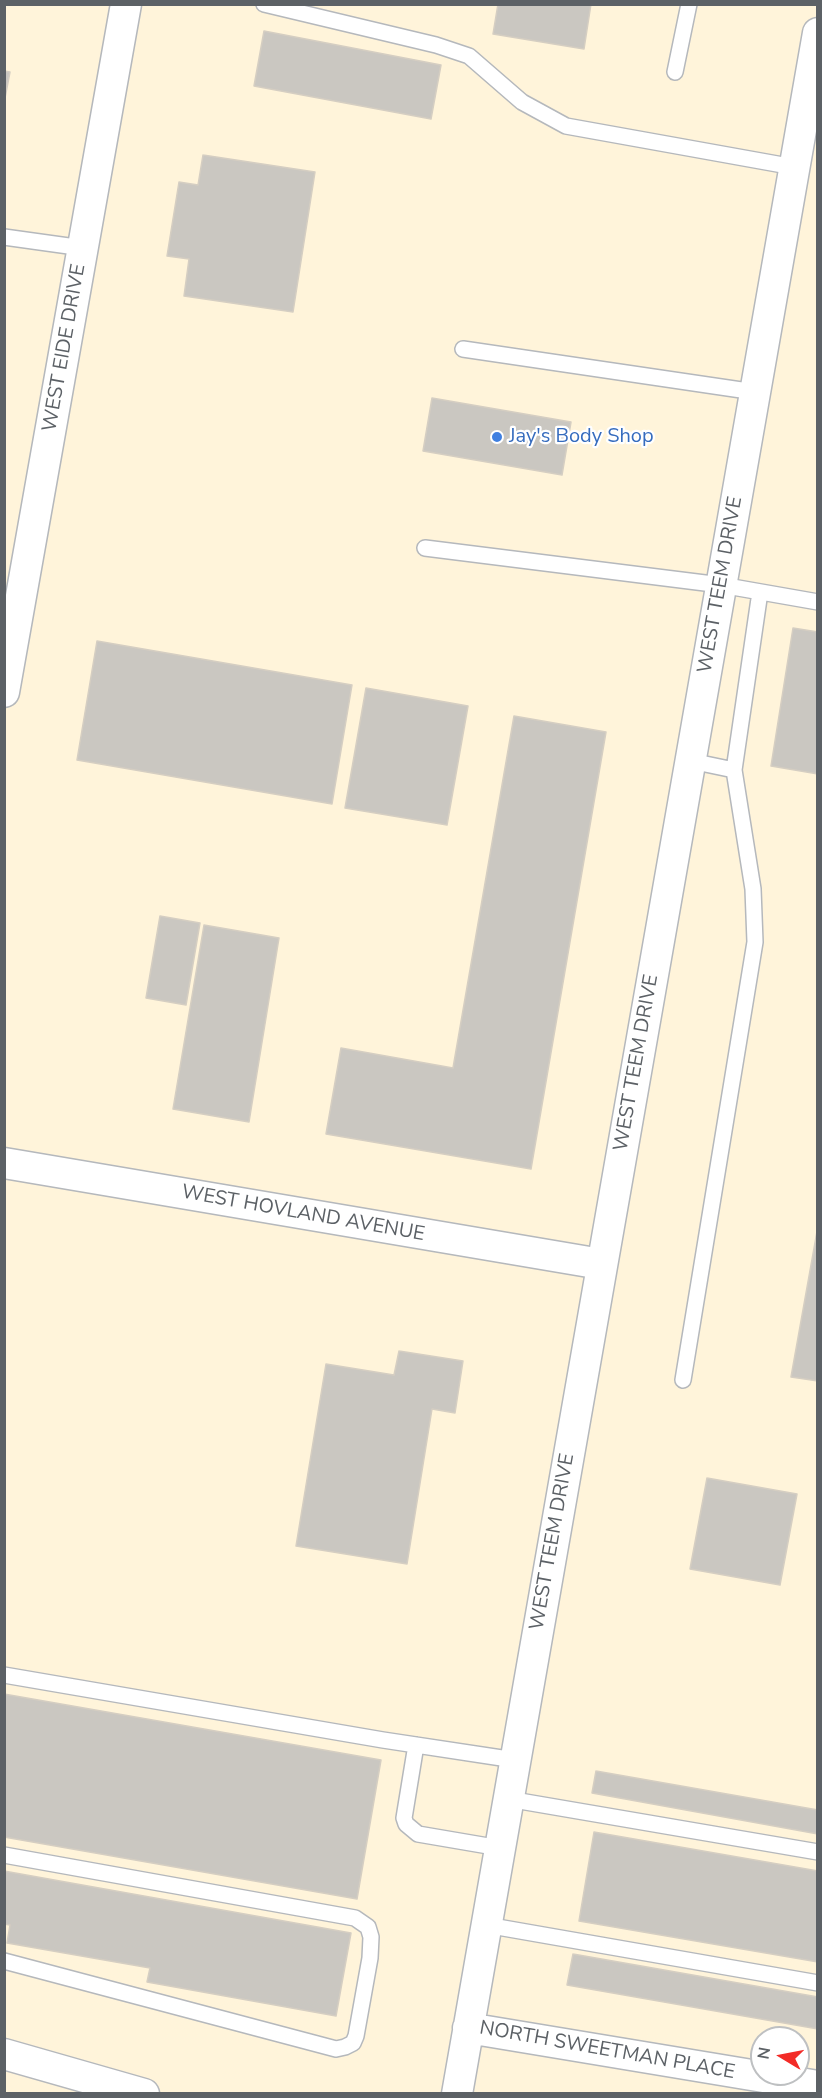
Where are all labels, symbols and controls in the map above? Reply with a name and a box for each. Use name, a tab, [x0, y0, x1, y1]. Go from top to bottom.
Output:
street label: WEST EIDE DRIVE	[38, 262, 92, 434]
place label: Jay's Body Shop	[509, 425, 654, 449]
marker: Jay's Body Shop	[490, 430, 504, 444]
street label: WEST TEEM DRIVE	[694, 495, 748, 675]
street label: WEST TEEM DRIVE	[610, 973, 664, 1153]
street label: WEST HOVLAND AVENUE	[180, 1181, 426, 1247]
street label: WEST TEEM DRIVE	[526, 1452, 580, 1632]
street label: NORTH SWEETMAN PLACE	[477, 2017, 737, 2085]
north arrow	[750, 2026, 810, 2086]
text: N	[752, 2045, 776, 2061]

